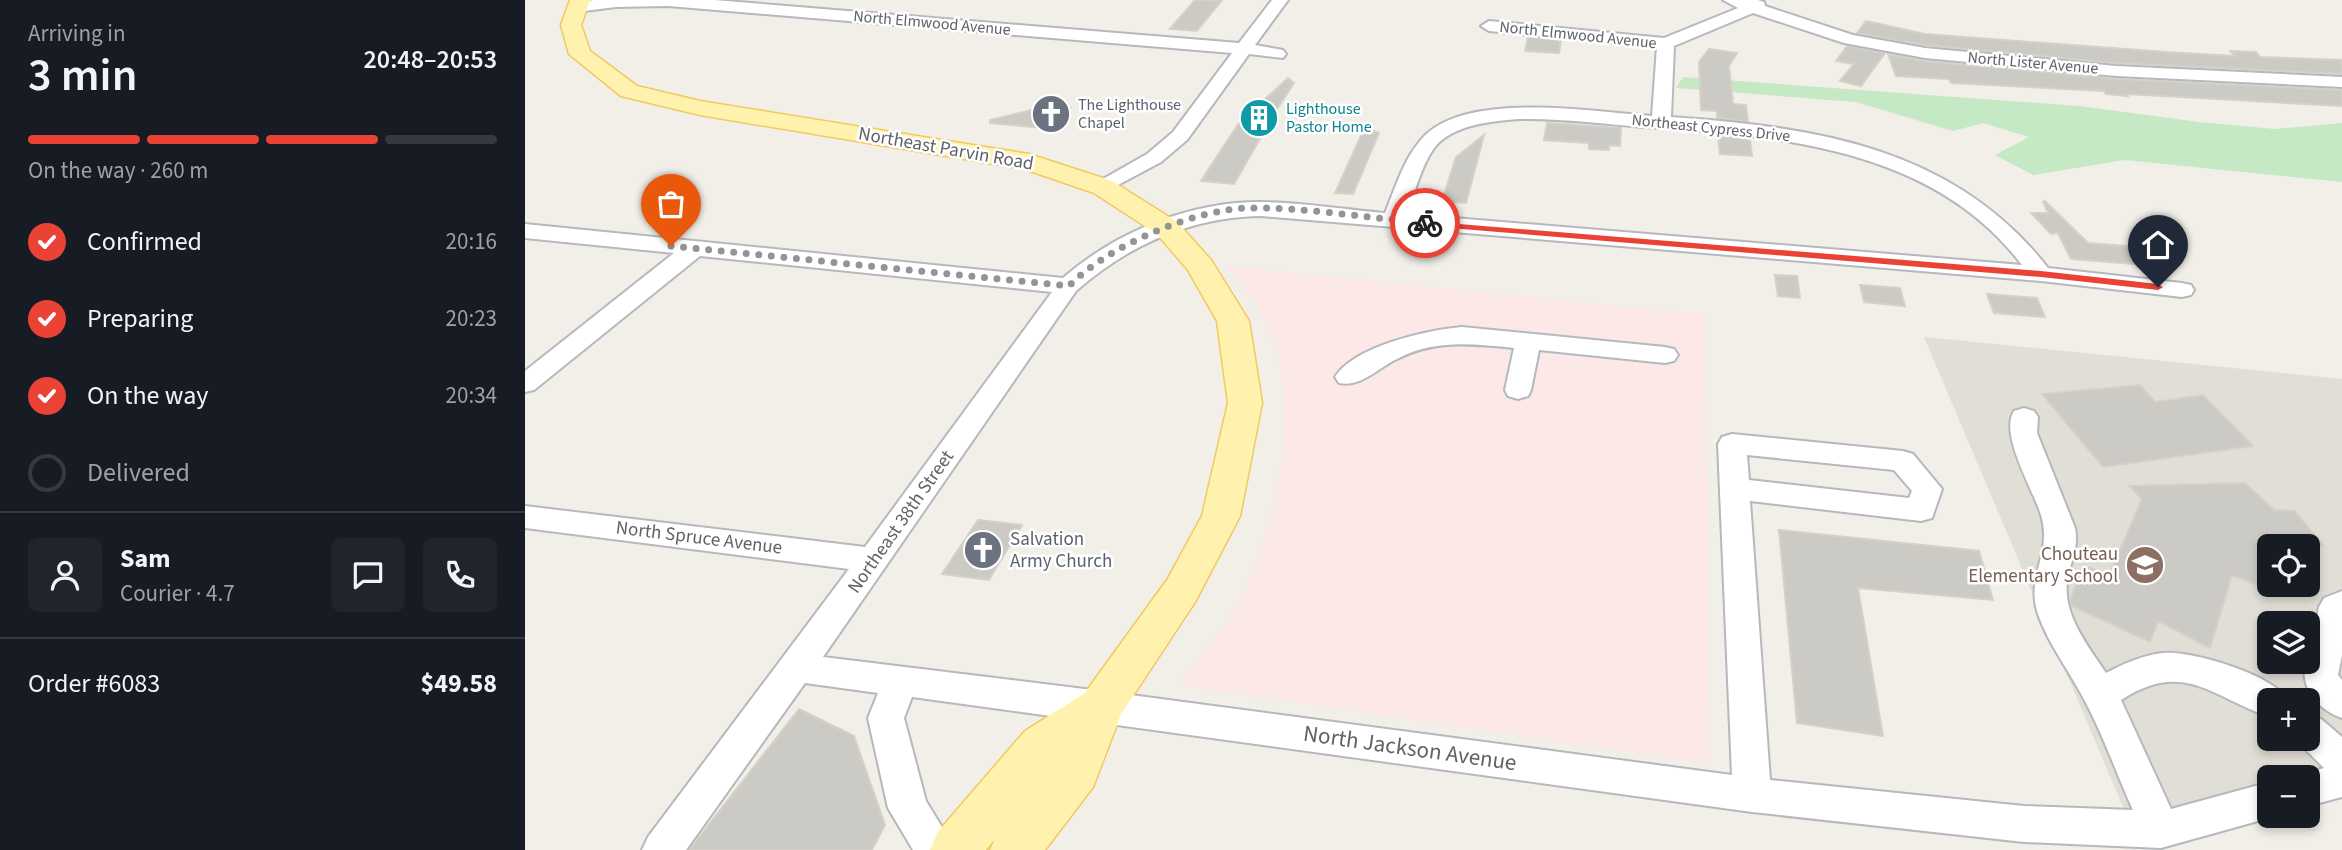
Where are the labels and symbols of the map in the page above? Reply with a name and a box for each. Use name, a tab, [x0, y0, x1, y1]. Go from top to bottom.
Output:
street label: North Elmwood Avenue	[852, 5, 1012, 41]
street label: North Elmwood Avenue	[1498, 16, 1658, 54]
street label: North Lister Avenue	[1967, 46, 2099, 80]
church icon: The Lighthouse Chapel	[1030, 93, 1072, 135]
place label: The Lighthouse Chapel	[1078, 94, 1181, 134]
building icon: Lighthouse Pastor Home	[1238, 97, 1280, 139]
place label: Lighthouse Pastor Home	[1286, 98, 1372, 138]
street label: Northeast Cypress Drive	[1631, 109, 1791, 147]
street label: Northeast Parvin Road	[856, 120, 1036, 178]
pin	[641, 174, 701, 246]
courier	[1390, 188, 1460, 258]
pin	[2128, 215, 2188, 287]
street label: Northeast 38th Street	[841, 444, 961, 599]
street label: North Spruce Avenue	[614, 514, 784, 562]
place label: Salvation Army Church	[1010, 526, 1112, 575]
church icon: Salvation Army Church	[962, 529, 1004, 571]
place label: Chouteau Elementary School	[1968, 541, 2118, 590]
school or university icon: Chouteau Elementary School	[2124, 544, 2166, 586]
street label: North Jackson Avenue	[1301, 717, 1519, 779]

